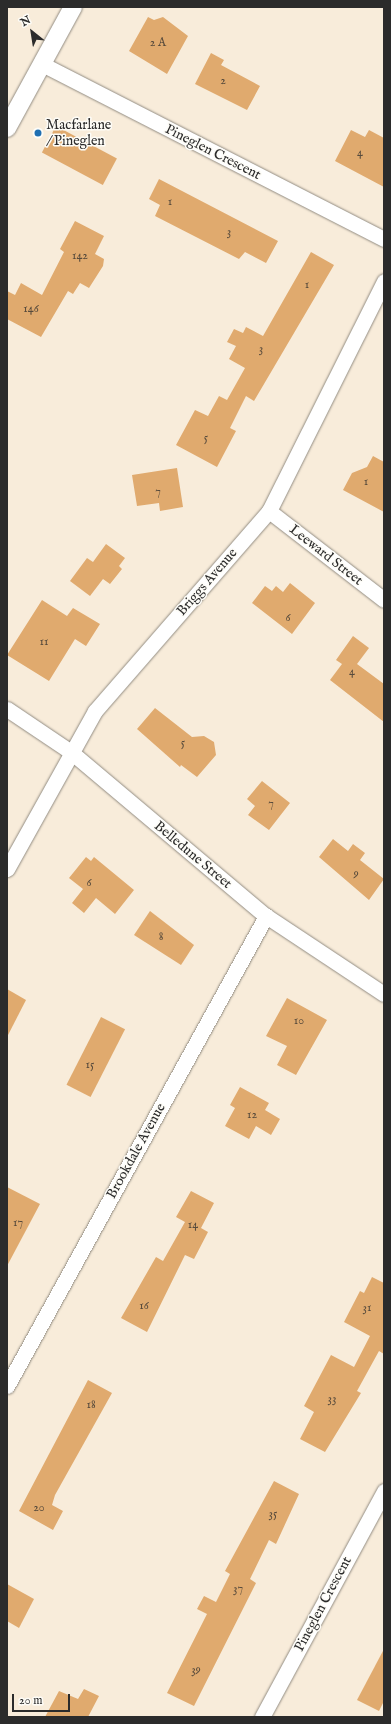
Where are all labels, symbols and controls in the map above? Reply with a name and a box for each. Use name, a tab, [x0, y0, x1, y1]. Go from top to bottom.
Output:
north arrow	[12, 12, 52, 52]
text: N	[18, 13, 34, 30]
house number: 2 A	[150, 36, 166, 50]
house number: 2	[220, 74, 226, 88]
place label: Macfarlane / Pineglen	[46, 117, 111, 150]
street label: Pineglen Crescent	[162, 121, 264, 183]
marker: Macfarlane / Pineglen	[33, 128, 43, 138]
house number: 4	[357, 146, 363, 160]
house number: 1	[168, 195, 172, 209]
house number: 3	[227, 225, 231, 239]
house number: 142	[72, 249, 88, 263]
house number: 1	[305, 278, 309, 292]
house number: 146	[23, 302, 39, 316]
house number: 3	[259, 342, 263, 356]
house number: 5	[204, 431, 208, 445]
house number: 1	[364, 475, 368, 489]
house number: 7	[155, 485, 161, 499]
street label: Leeward Street	[286, 521, 366, 589]
street label: Briggs Avenue	[173, 545, 241, 619]
house number: 6	[285, 611, 291, 625]
house number: 11	[40, 635, 48, 649]
house number: 4	[349, 665, 355, 679]
house number: 5	[181, 736, 185, 750]
house number: 7	[268, 797, 274, 811]
street label: Belledune Street	[151, 818, 235, 892]
house number: 9	[353, 867, 359, 881]
house number: 6	[86, 876, 92, 890]
house number: 8	[159, 930, 163, 944]
house number: 10	[294, 1014, 304, 1028]
house number: 15	[86, 1058, 94, 1072]
street label: Brookdale Avenue	[103, 1100, 169, 1202]
house number: 12	[247, 1108, 257, 1122]
house number: 17	[13, 1216, 23, 1230]
house number: 14	[188, 1218, 198, 1232]
house number: 16	[139, 1299, 149, 1313]
house number: 31	[363, 1301, 371, 1315]
house number: 33	[328, 1392, 336, 1406]
house number: 18	[86, 1398, 96, 1412]
house number: 20	[33, 1501, 45, 1515]
house number: 35	[269, 1507, 277, 1521]
street label: Pineglen Crescent	[291, 1554, 355, 1654]
house number: 37	[233, 1582, 243, 1596]
house number: 39	[191, 1663, 201, 1677]
scale bar	[14, 1686, 72, 1712]
text: 20 m	[19, 1693, 42, 1708]

